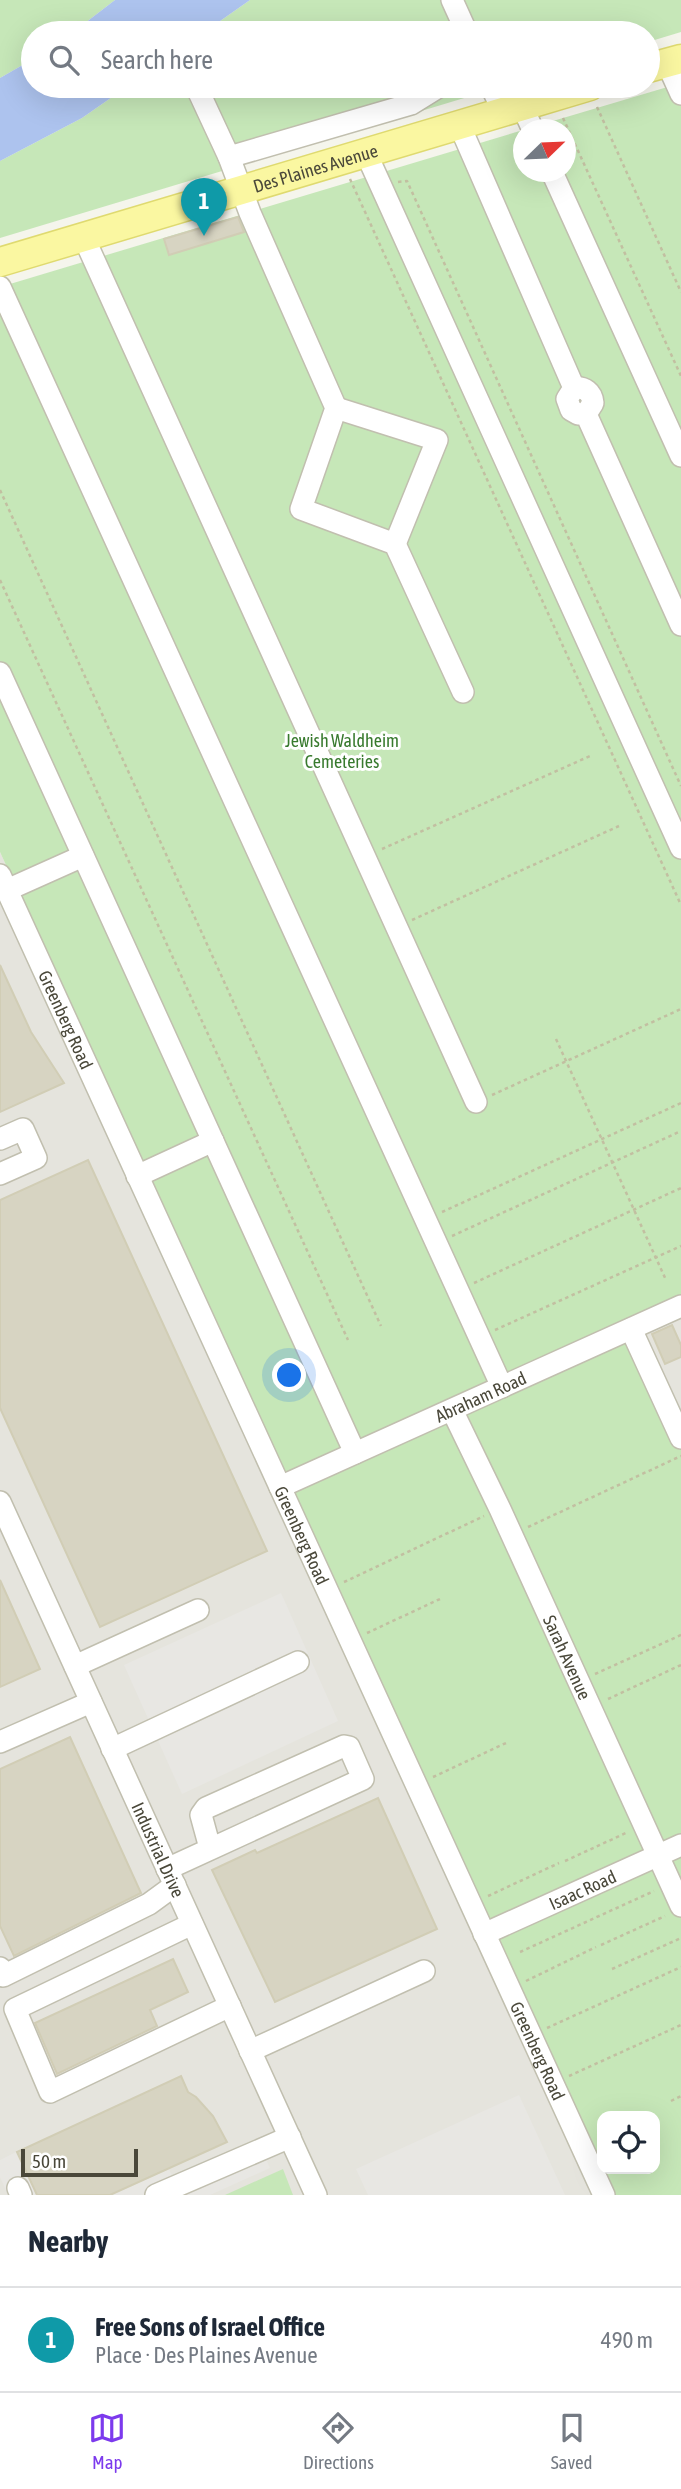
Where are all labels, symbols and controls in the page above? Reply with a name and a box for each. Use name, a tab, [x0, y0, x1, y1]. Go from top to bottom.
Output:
search box	[21, 21, 660, 98]
icon: search	[45, 41, 83, 79]
text: Search here	[101, 45, 213, 75]
north arrow	[513, 119, 576, 182]
street label: Des Plaines Avenue	[251, 139, 380, 196]
pin: 1	[181, 178, 227, 236]
park label: Jewish Waldheim Cemeteries	[285, 730, 399, 772]
street label: Greenberg Road	[35, 967, 98, 1072]
your location	[272, 1358, 306, 1392]
street label: Abraham Road	[432, 1367, 529, 1426]
street label: Greenberg Road	[270, 1483, 334, 1588]
street label: Sarah Avenue	[539, 1612, 596, 1703]
street label: Industrial Drive	[128, 1799, 189, 1900]
street label: Isaac Road	[546, 1865, 619, 1914]
street label: Greenberg Road	[506, 1998, 570, 2103]
map controls	[597, 2111, 660, 2174]
button: locate	[597, 2111, 660, 2174]
scale bar	[21, 2146, 138, 2178]
text: 50 m	[32, 2150, 66, 2172]
text: Nearby	[28, 2224, 108, 2258]
text: Free Sons of Israel Office	[95, 2312, 325, 2342]
text: 1	[46, 2327, 56, 2353]
text: 490 m	[601, 2327, 653, 2353]
text: Place · Des Plaines Avenue	[95, 2342, 318, 2368]
tab: Map	[88, 2409, 126, 2473]
tab: Directions	[303, 2409, 374, 2473]
tab: Saved	[551, 2409, 593, 2473]

